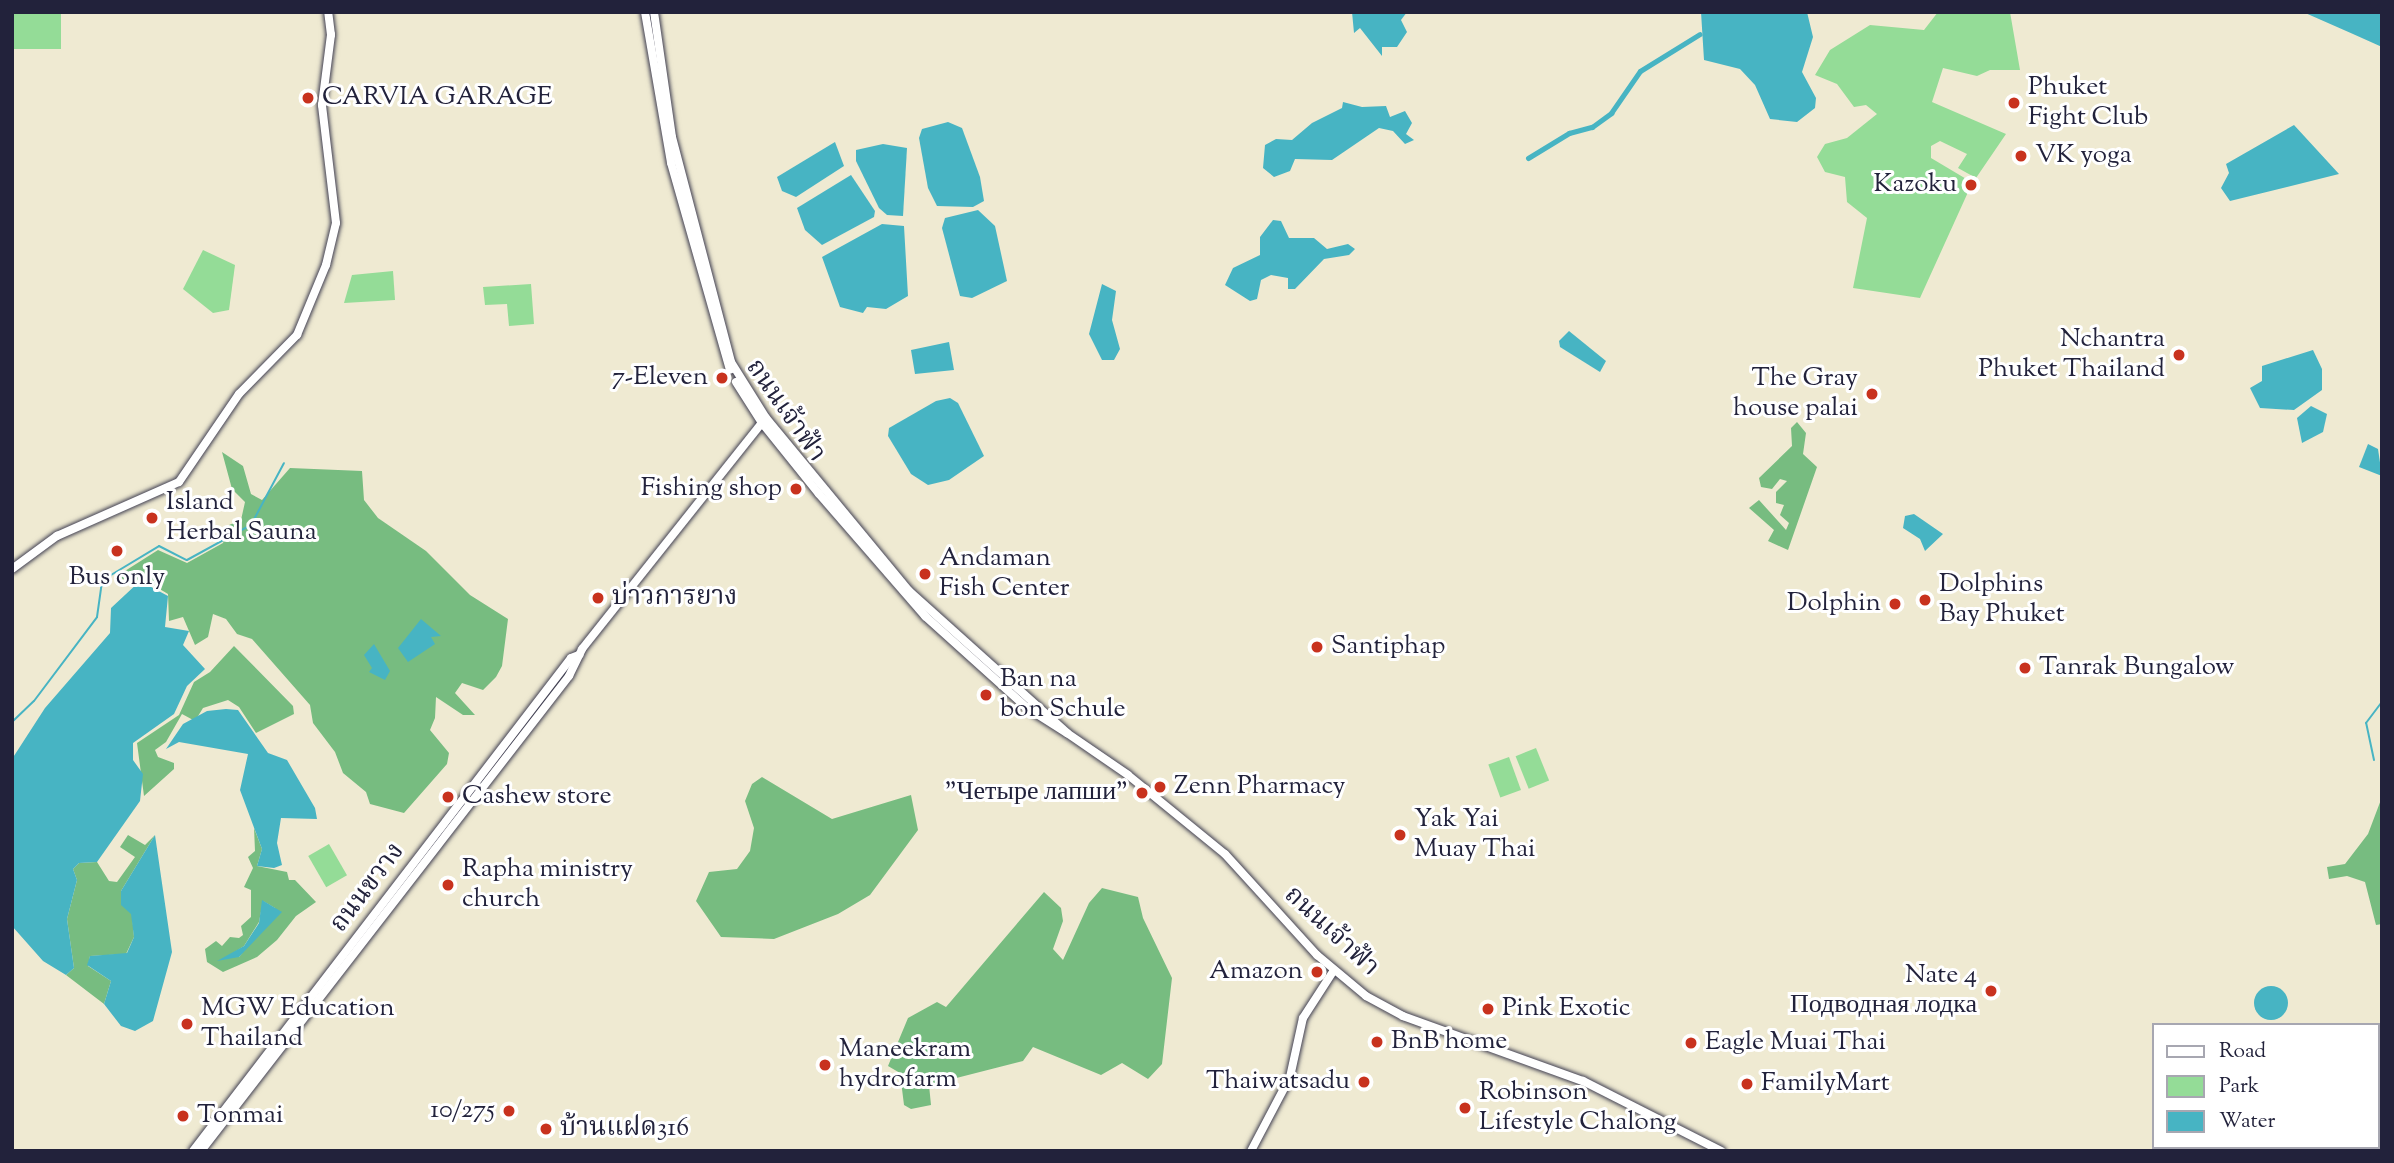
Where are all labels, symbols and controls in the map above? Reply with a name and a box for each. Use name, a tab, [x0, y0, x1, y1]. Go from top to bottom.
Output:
place label: Phuket Fight Club	[2028, 72, 2148, 134]
place label: CARVIA GARAGE	[322, 82, 552, 114]
marker: CARVIA GARAGE	[300, 90, 316, 106]
marker: Phuket Fight Club	[2006, 95, 2022, 111]
place label: VK yoga	[2035, 140, 2132, 172]
marker: VK yoga	[2013, 148, 2029, 164]
place label: Kazoku	[1874, 169, 1957, 201]
marker: Kazoku	[1963, 177, 1979, 193]
place label: Nchantra Phuket Thailand	[1978, 324, 2165, 386]
marker: Nchantra Phuket Thailand	[2171, 347, 2187, 363]
street label: ถนนเจ้าฟ้า	[738, 354, 832, 468]
place label: 7-Eleven	[612, 362, 708, 394]
place label: The Gray house palai	[1733, 363, 1858, 424]
marker: 7-Eleven	[714, 370, 730, 386]
marker: The Gray house palai	[1864, 386, 1880, 402]
place label: Fishing shop	[641, 473, 782, 505]
marker: Fishing shop	[788, 481, 804, 497]
place label: Island Herbal Sauna	[166, 487, 317, 548]
marker: Island Herbal Sauna	[144, 510, 160, 526]
marker: Bus only	[109, 543, 125, 559]
place label: Andaman Fish Center	[939, 543, 1070, 604]
place label: Bus only	[69, 562, 165, 594]
marker: Andaman Fish Center	[917, 566, 933, 582]
place label: Dolphins Bay Phuket	[1939, 569, 2065, 630]
place label: บ่าวการยาง	[612, 582, 737, 614]
place label: Dolphin	[1787, 588, 1881, 620]
marker: บ่าวการยาง	[590, 590, 606, 606]
marker: Dolphins Bay Phuket	[1917, 592, 1933, 608]
marker: Dolphin	[1887, 596, 1903, 612]
place label: Santiphap	[1331, 631, 1445, 663]
marker: Santiphap	[1309, 639, 1325, 655]
place label: Tanrak Bungalow	[2039, 652, 2235, 684]
marker: Tanrak Bungalow	[2017, 660, 2033, 676]
place label: Ban na bon Schule	[1000, 664, 1126, 726]
marker: Ban na bon Schule	[978, 687, 994, 703]
place label: Zenn Pharmacy	[1174, 771, 1345, 803]
place label: "Четыре лапши"	[945, 777, 1128, 809]
marker: Zenn Pharmacy	[1152, 779, 1168, 795]
place label: Cashew store	[462, 781, 612, 813]
marker: "Четыре лапши"	[1134, 785, 1150, 801]
marker: Cashew store	[440, 789, 456, 805]
place label: Yak Yai Muay Thai	[1414, 804, 1535, 866]
marker: Yak Yai Muay Thai	[1392, 827, 1408, 843]
street label: ถนนขวาง	[324, 837, 412, 939]
place label: Rapha ministry church	[462, 854, 633, 916]
marker: Rapha ministry church	[440, 877, 456, 893]
street label: ถนนเจ้าฟ้า	[1277, 880, 1385, 984]
place label: Amazon	[1209, 956, 1303, 988]
place label: Nate 4 Подводная лодка	[1790, 960, 1977, 1021]
marker: Amazon	[1309, 964, 1325, 980]
marker: Nate 4 Подводная лодка	[1983, 983, 1999, 999]
place label: MGW Education Thailand	[201, 993, 394, 1054]
place label: Pink Exotic	[1502, 993, 1630, 1025]
marker: Pink Exotic	[1480, 1001, 1496, 1017]
marker: MGW Education Thailand	[179, 1016, 195, 1032]
legend	[2152, 1023, 2380, 1149]
place label: BnB home	[1391, 1026, 1507, 1058]
place label: Eagle Muai Thai	[1705, 1027, 1886, 1059]
place label: Maneekram hydrofarm	[839, 1034, 971, 1096]
marker: BnB home	[1369, 1034, 1385, 1050]
marker: Eagle Muai Thai	[1683, 1035, 1699, 1051]
text: Road	[2219, 1037, 2266, 1067]
marker: Maneekram hydrofarm	[817, 1057, 833, 1073]
place label: Thaiwatsadu	[1206, 1066, 1350, 1098]
place label: FamilyMart	[1761, 1068, 1890, 1100]
text: Park	[2219, 1072, 2259, 1102]
marker: Thaiwatsadu	[1356, 1074, 1372, 1090]
marker: FamilyMart	[1739, 1076, 1755, 1092]
place label: Robinson Lifestyle Chalong	[1479, 1077, 1676, 1138]
place label: 10/275	[430, 1095, 495, 1127]
place label: Tonmai	[197, 1100, 283, 1132]
marker: Robinson Lifestyle Chalong	[1457, 1100, 1473, 1116]
marker: 10/275	[501, 1103, 517, 1119]
text: Water	[2219, 1107, 2275, 1137]
marker: Tonmai	[175, 1108, 191, 1124]
place label: บ้านแฝด316	[560, 1113, 689, 1145]
marker: บ้านแฝด316	[538, 1121, 554, 1137]

